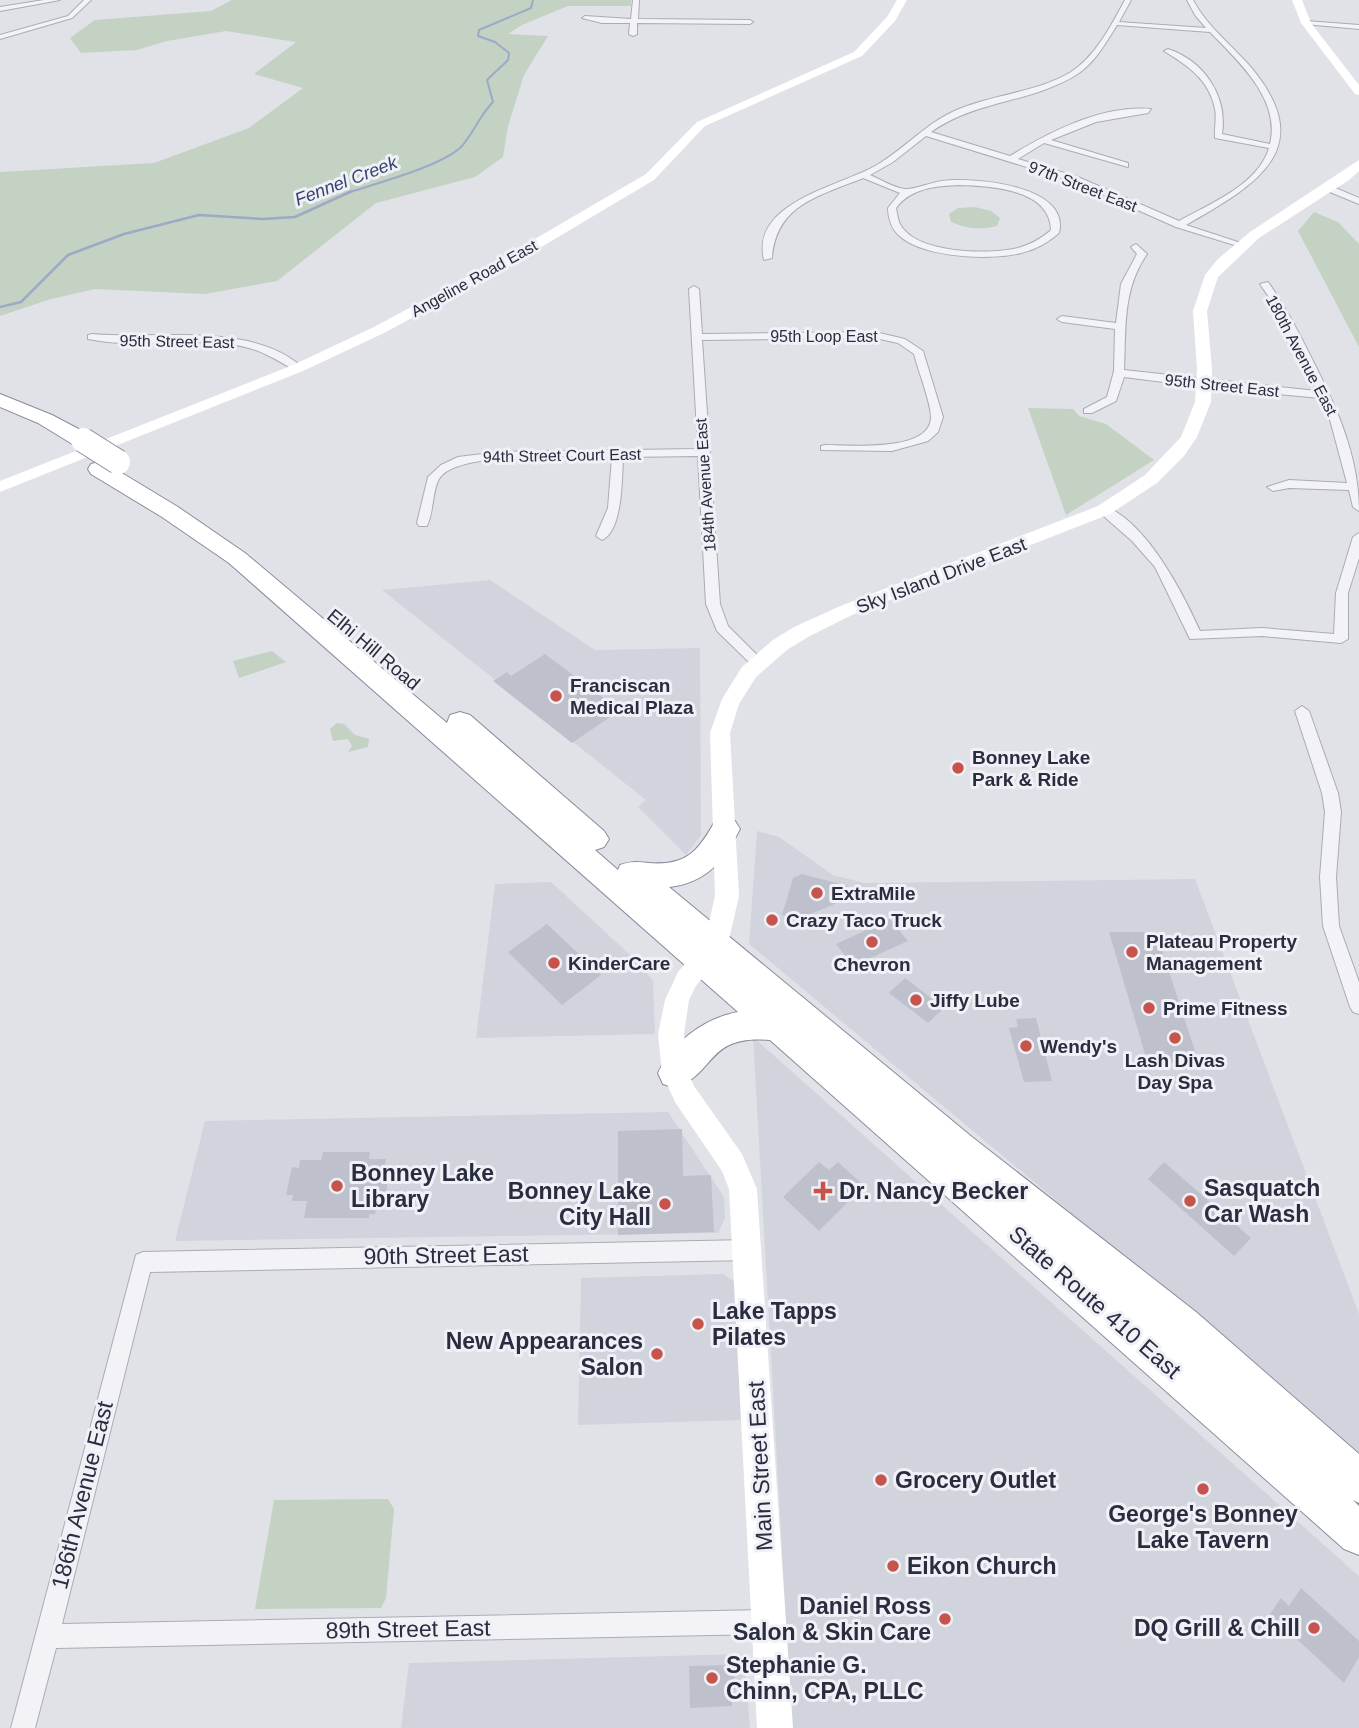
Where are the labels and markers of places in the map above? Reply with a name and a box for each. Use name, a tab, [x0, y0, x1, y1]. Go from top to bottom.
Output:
place label: Franciscan Medical Plaza	[570, 675, 694, 718]
marker: Franciscan Medical Plaza	[548, 688, 564, 704]
place label: Bonney Lake Park & Ride	[972, 747, 1090, 790]
marker: Bonney Lake Park & Ride	[950, 760, 966, 776]
place label: ExtraMile	[831, 883, 915, 904]
marker: ExtraMile	[809, 885, 825, 901]
place label: Crazy Taco Truck	[786, 910, 942, 931]
marker: Crazy Taco Truck	[764, 912, 780, 928]
place label: Plateau Property Management	[1146, 931, 1297, 974]
marker: Chevron	[864, 934, 880, 950]
marker: Plateau Property Management	[1124, 944, 1140, 960]
place label: KinderCare	[568, 953, 670, 974]
place label: Chevron	[833, 954, 911, 975]
marker: KinderCare	[546, 955, 562, 971]
place label: Jiffy Lube	[930, 990, 1020, 1011]
marker: Jiffy Lube	[908, 992, 924, 1008]
place label: Prime Fitness	[1163, 998, 1288, 1019]
marker: Prime Fitness	[1141, 1000, 1157, 1016]
marker: Lash Divas Day Spa	[1167, 1030, 1183, 1046]
place label: Wendy's	[1040, 1036, 1117, 1057]
marker: Wendy's	[1018, 1038, 1034, 1054]
place label: Lash Divas Day Spa	[1125, 1050, 1225, 1093]
place label: Bonney Lake Library	[351, 1160, 494, 1212]
place label: Sasquatch Car Wash	[1204, 1175, 1320, 1227]
marker: Bonney Lake Library	[329, 1178, 345, 1194]
place label: Bonney Lake City Hall	[508, 1178, 651, 1230]
place label: Dr. Nancy Becker	[839, 1178, 1028, 1204]
marker: Dr. Nancy Becker	[813, 1181, 833, 1201]
marker: Sasquatch Car Wash	[1182, 1193, 1198, 1209]
marker: Bonney Lake City Hall	[657, 1196, 673, 1212]
place label: Lake Tapps Pilates	[712, 1298, 837, 1350]
marker: Lake Tapps Pilates	[690, 1316, 706, 1332]
place label: New Appearances Salon	[446, 1328, 643, 1380]
marker: New Appearances Salon	[649, 1346, 665, 1362]
place label: Grocery Outlet	[895, 1467, 1056, 1493]
marker: Grocery Outlet	[873, 1472, 889, 1488]
marker: George's Bonney Lake Tavern	[1195, 1481, 1211, 1497]
place label: George's Bonney Lake Tavern	[1108, 1501, 1298, 1553]
place label: Eikon Church	[907, 1553, 1057, 1579]
marker: Eikon Church	[885, 1558, 901, 1574]
place label: Daniel Ross Salon & Skin Care	[733, 1593, 931, 1645]
marker: Daniel Ross Salon & Skin Care	[937, 1611, 953, 1627]
place label: DQ Grill & Chill	[1134, 1615, 1300, 1641]
marker: DQ Grill & Chill	[1306, 1620, 1322, 1636]
place label: Stephanie G. Chinn, CPA, PLLC	[726, 1652, 924, 1704]
marker: Stephanie G. Chinn, CPA, PLLC	[704, 1670, 720, 1686]

